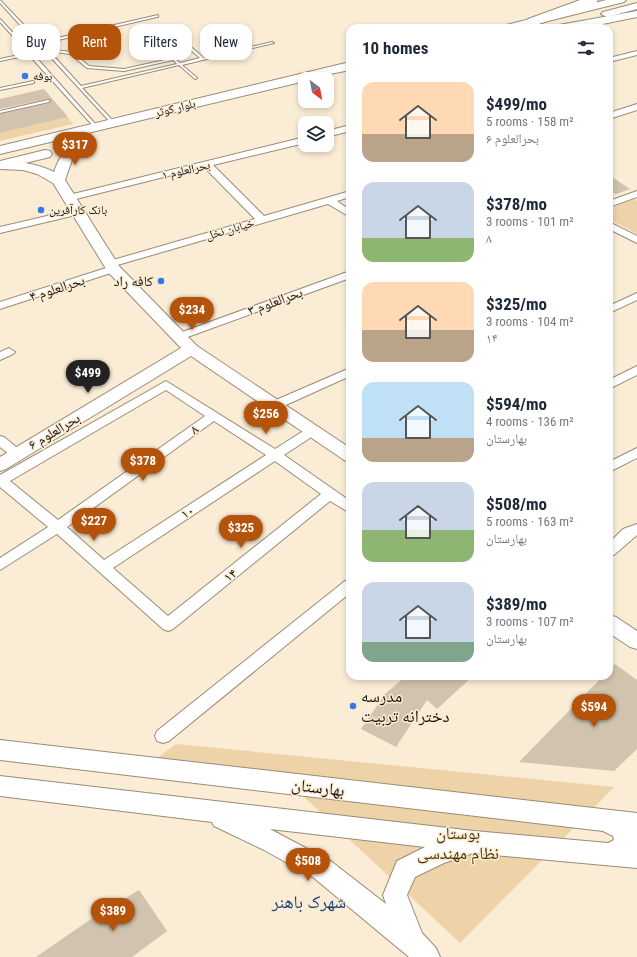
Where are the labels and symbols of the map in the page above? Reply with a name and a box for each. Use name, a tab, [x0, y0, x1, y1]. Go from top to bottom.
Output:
place label: بوفه	[33, 69, 52, 83]
marker: بوفه	[20, 71, 30, 81]
north arrow	[298, 72, 334, 108]
street label: بلوار کوثر	[152, 96, 197, 120]
pin: $317	[51, 132, 99, 166]
street label: بحرالعلوم ۱	[161, 158, 212, 183]
place label: بانک کارآفرین	[49, 203, 107, 217]
marker: بانک کارآفرین	[36, 205, 46, 215]
street label: خیابان نخل	[204, 215, 256, 243]
street label: بحرالعلوم ۴	[27, 271, 87, 306]
place label: کافه راد	[114, 273, 153, 290]
marker: کافه راد	[156, 276, 166, 286]
street label: بحرالعلوم ۳	[245, 284, 305, 320]
pin: $234	[168, 297, 216, 331]
pin: $499	[64, 360, 112, 394]
pin: $256	[242, 401, 290, 435]
street label: بحرالعلوم ۶	[25, 409, 84, 454]
street label: ۸	[187, 421, 201, 437]
pin: $378	[119, 448, 167, 482]
street label: ۱۰	[177, 502, 197, 522]
pin: $227	[70, 508, 118, 542]
pin: $325	[217, 515, 265, 549]
street label: ۱۴	[220, 565, 240, 585]
place label: مدرسه دخترانه تربیت	[361, 686, 450, 726]
pin: $594	[570, 694, 618, 728]
marker: مدرسه دخترانه تربیت	[348, 701, 358, 711]
street label: بهارستان	[290, 774, 346, 801]
park label: بوستان نظام مهندسی	[417, 823, 499, 865]
pin: $508	[284, 848, 332, 882]
district label: شهرک باهنر	[271, 891, 346, 913]
pin: $389	[89, 898, 137, 932]

